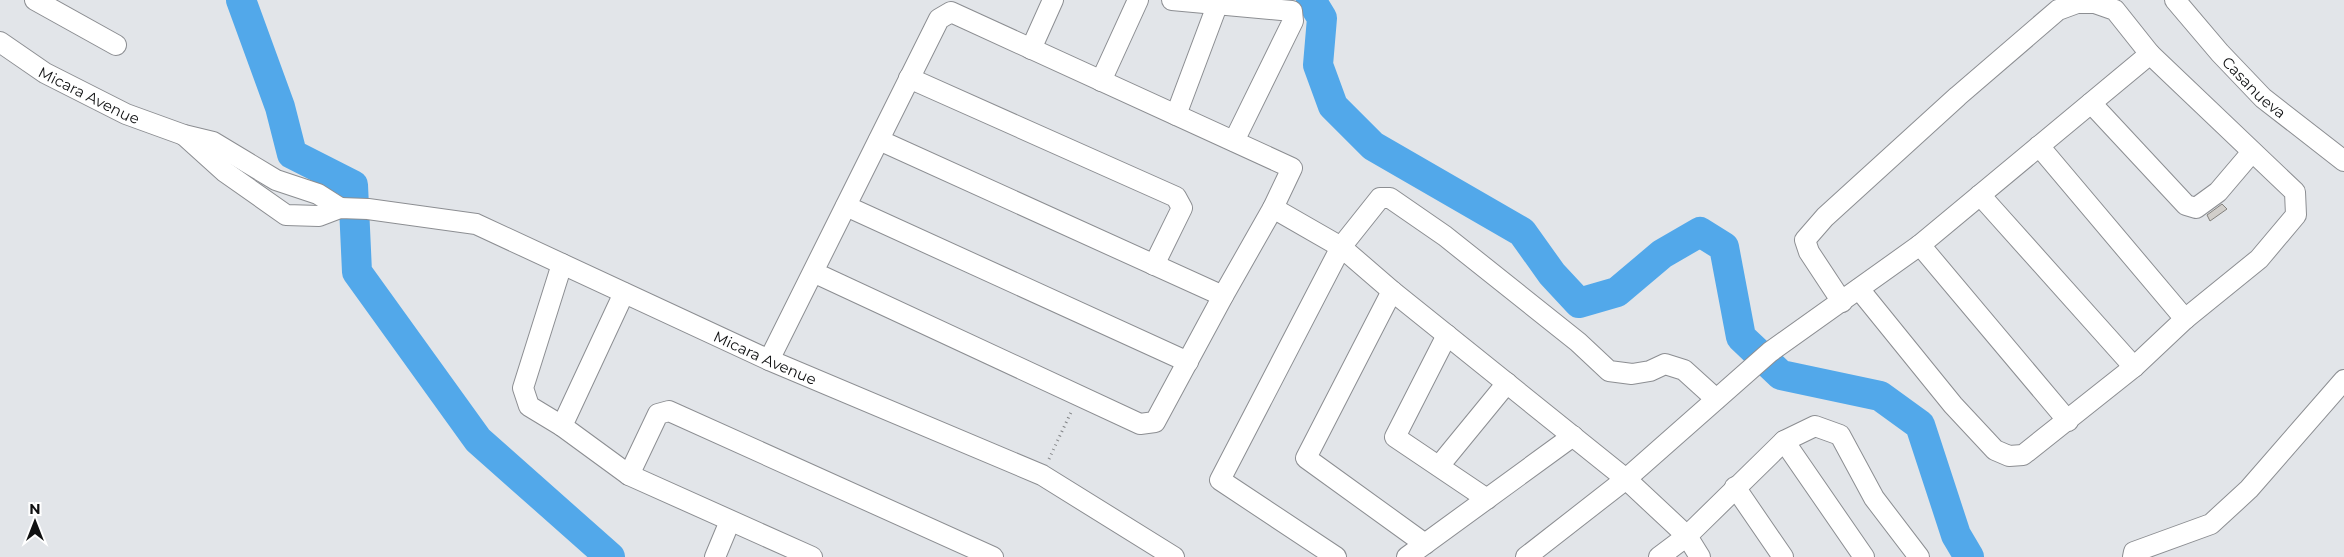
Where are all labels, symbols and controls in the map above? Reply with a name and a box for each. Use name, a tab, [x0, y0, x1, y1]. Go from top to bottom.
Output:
street label: Casanueva	[2218, 52, 2290, 122]
street label: Micara Avenue	[35, 62, 142, 128]
street label: Micara Avenue	[711, 326, 820, 388]
north arrow	[10, 497, 60, 547]
text: N	[29, 500, 41, 518]

